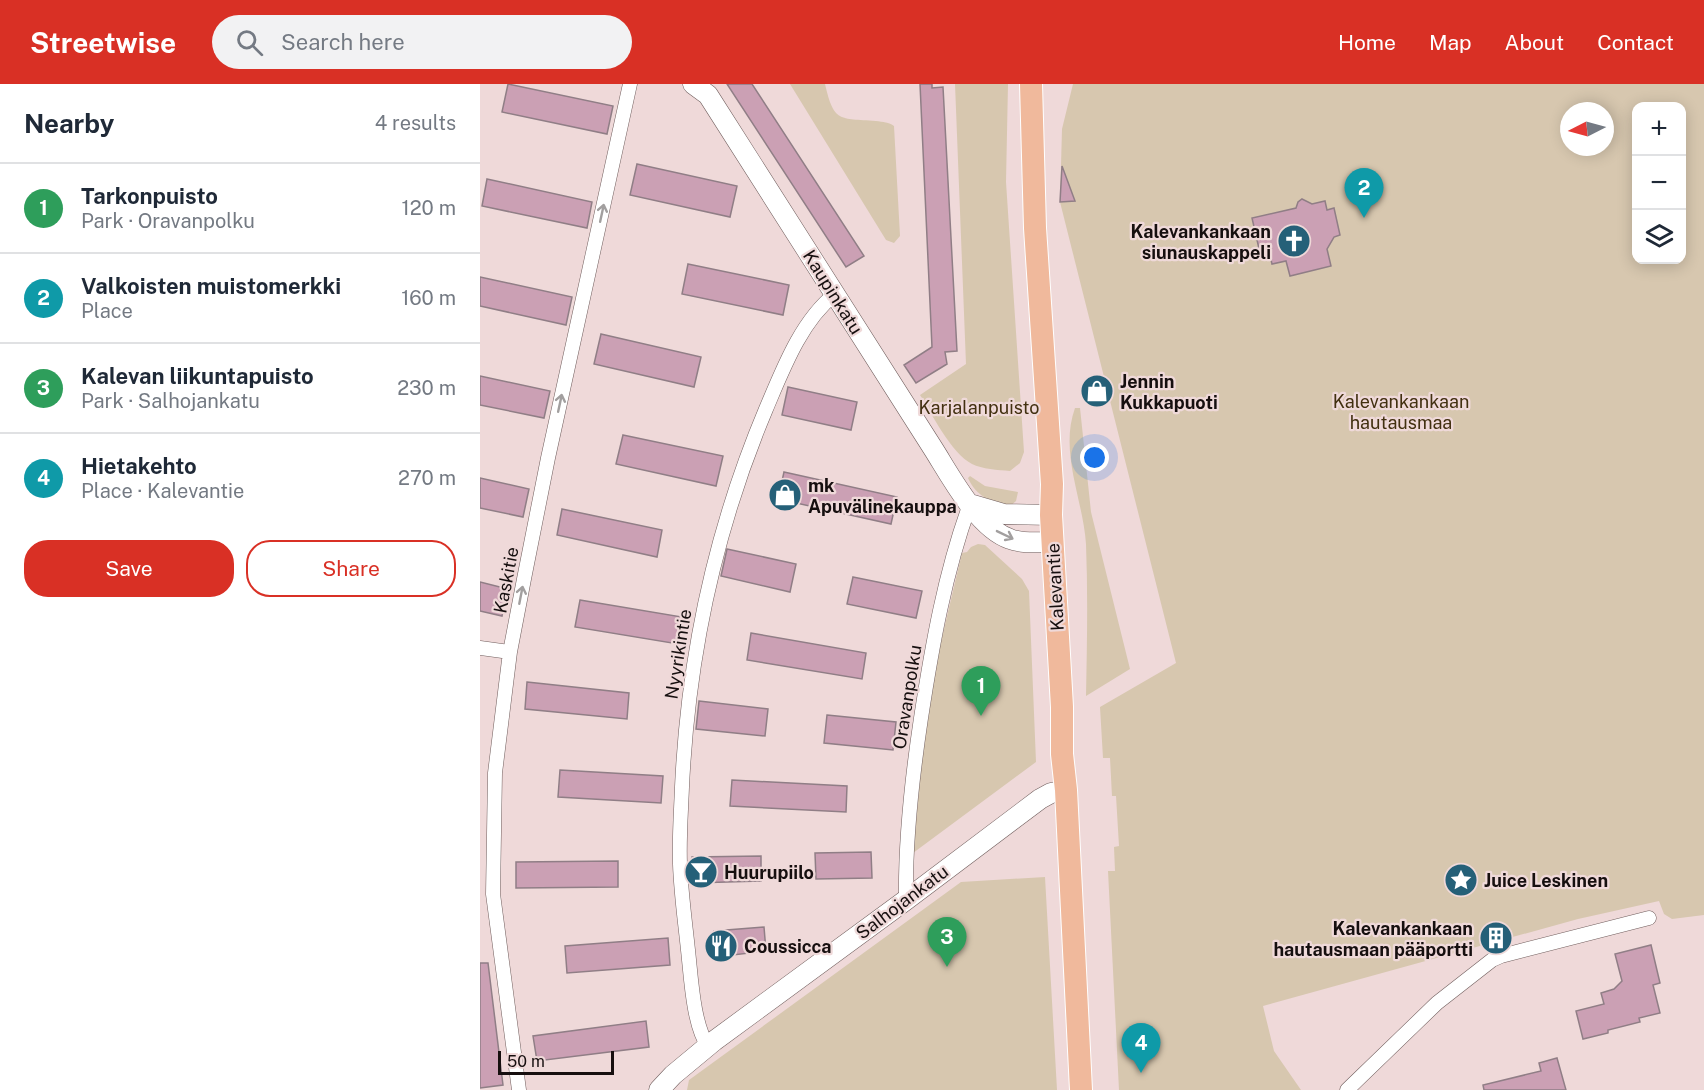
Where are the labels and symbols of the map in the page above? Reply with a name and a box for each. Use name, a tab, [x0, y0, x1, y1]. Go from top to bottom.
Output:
north arrow	[1560, 102, 1614, 156]
pin: 2	[1344, 168, 1384, 218]
one-way arrow	[596, 204, 608, 223]
place label: Kalevankankaan siunauskappeli	[1131, 221, 1271, 263]
church icon: Kalevankankaan siunauskappeli	[1276, 223, 1312, 259]
street label: Kaupinkatu	[799, 246, 867, 338]
place label: Jennin Kukkapuoti	[1120, 371, 1218, 413]
shop icon: Jennin Kukkapuoti	[1079, 373, 1115, 409]
park label: Kalevankankaan hautausmaa	[1333, 391, 1469, 433]
one-way arrow	[555, 394, 566, 414]
park label: Karjalanpuisto	[918, 397, 1040, 418]
your location	[1080, 443, 1109, 472]
place label: mk Apuvälinekauppa	[808, 475, 957, 517]
shop icon: mk Apuvälinekauppa	[767, 477, 803, 513]
one-way arrow	[996, 530, 1014, 542]
street label: Kalevantie	[1042, 543, 1068, 631]
street label: Kaskitie	[489, 545, 523, 615]
one-way arrow	[516, 585, 528, 604]
street label: Nyyrikintie	[661, 607, 695, 701]
street label: Oravanpolku	[888, 643, 926, 751]
pin: 1	[962, 666, 1000, 716]
bar icon: Huurupiilo	[683, 854, 719, 890]
street label: Salhojankatu	[852, 861, 952, 943]
place label: Huurupiilo	[724, 862, 814, 883]
place icon: Juice Leskinen	[1443, 862, 1479, 898]
place label: Juice Leskinen	[1484, 870, 1608, 891]
pin: 3	[928, 918, 966, 967]
place label: Kalevankankaan hautausmaan pääportti	[1273, 918, 1473, 960]
building icon: Kalevankankaan hautausmaan pääportti	[1478, 920, 1514, 956]
restaurant icon: Coussicca	[703, 928, 739, 964]
place label: Coussicca	[744, 936, 832, 957]
pin: 4	[1122, 1024, 1160, 1073]
scale bar	[498, 1048, 614, 1076]

